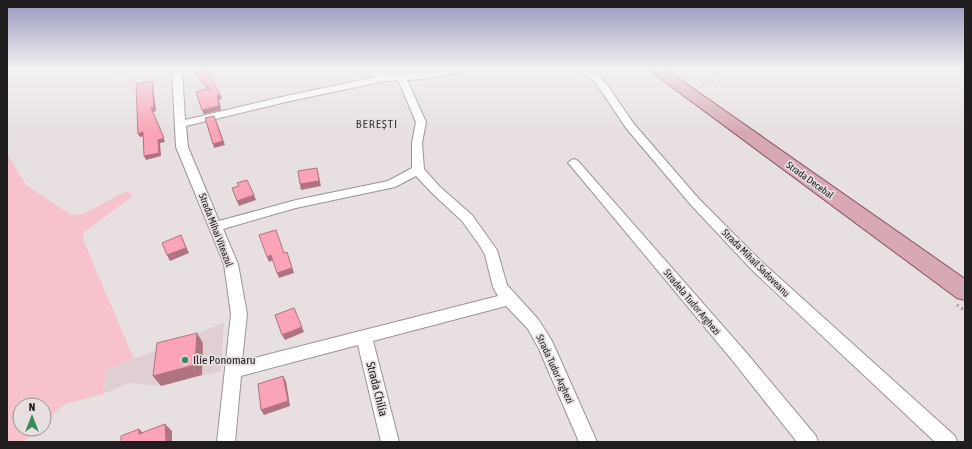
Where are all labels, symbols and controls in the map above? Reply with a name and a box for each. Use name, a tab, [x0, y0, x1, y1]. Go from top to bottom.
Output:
district label: BEREȘTI	[356, 117, 398, 131]
street label: Strada Decebal	[784, 159, 836, 201]
street label: Strada Mihai Viteazul	[197, 192, 235, 269]
street label: Strada Mihail Sadoveanu	[720, 227, 792, 299]
street label: Stradela Tudor Arghezi	[661, 267, 723, 337]
street label: Strada Tudor Arghezi	[534, 333, 576, 405]
place label: Ilie Ponomaru	[193, 353, 256, 367]
marker: Ilie Ponomaru	[180, 355, 190, 365]
street label: Strada Chilia	[363, 360, 391, 418]
north arrow	[12, 397, 52, 437]
text: N	[29, 401, 35, 413]

